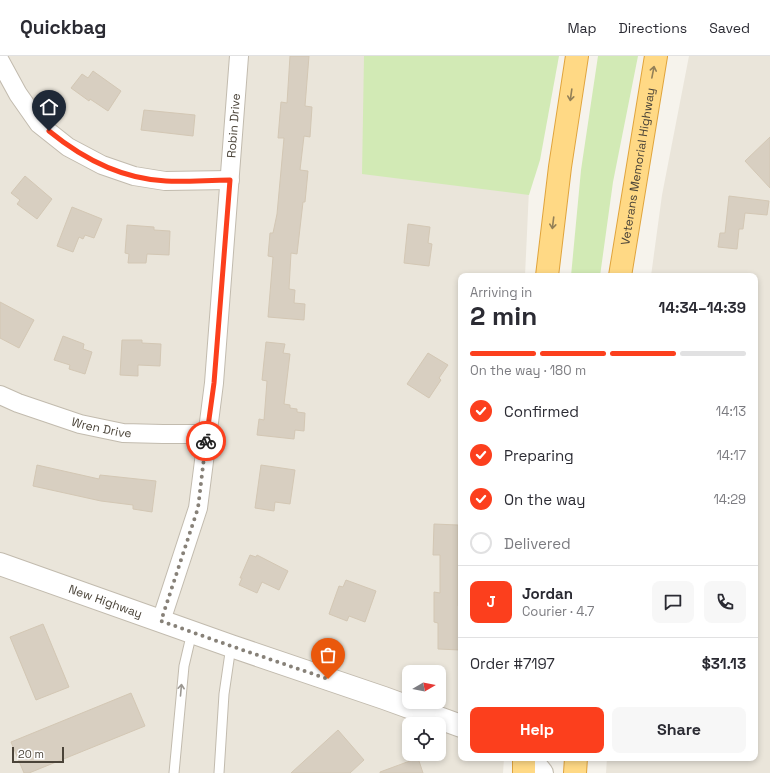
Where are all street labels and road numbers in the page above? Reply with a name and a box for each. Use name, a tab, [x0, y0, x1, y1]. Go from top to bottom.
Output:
street label: Veterans Memorial Highway	[617, 86, 659, 246]
street label: Robin Drive	[223, 93, 244, 159]
street label: Wren Drive	[69, 414, 132, 441]
street label: New Highway	[67, 581, 145, 622]

